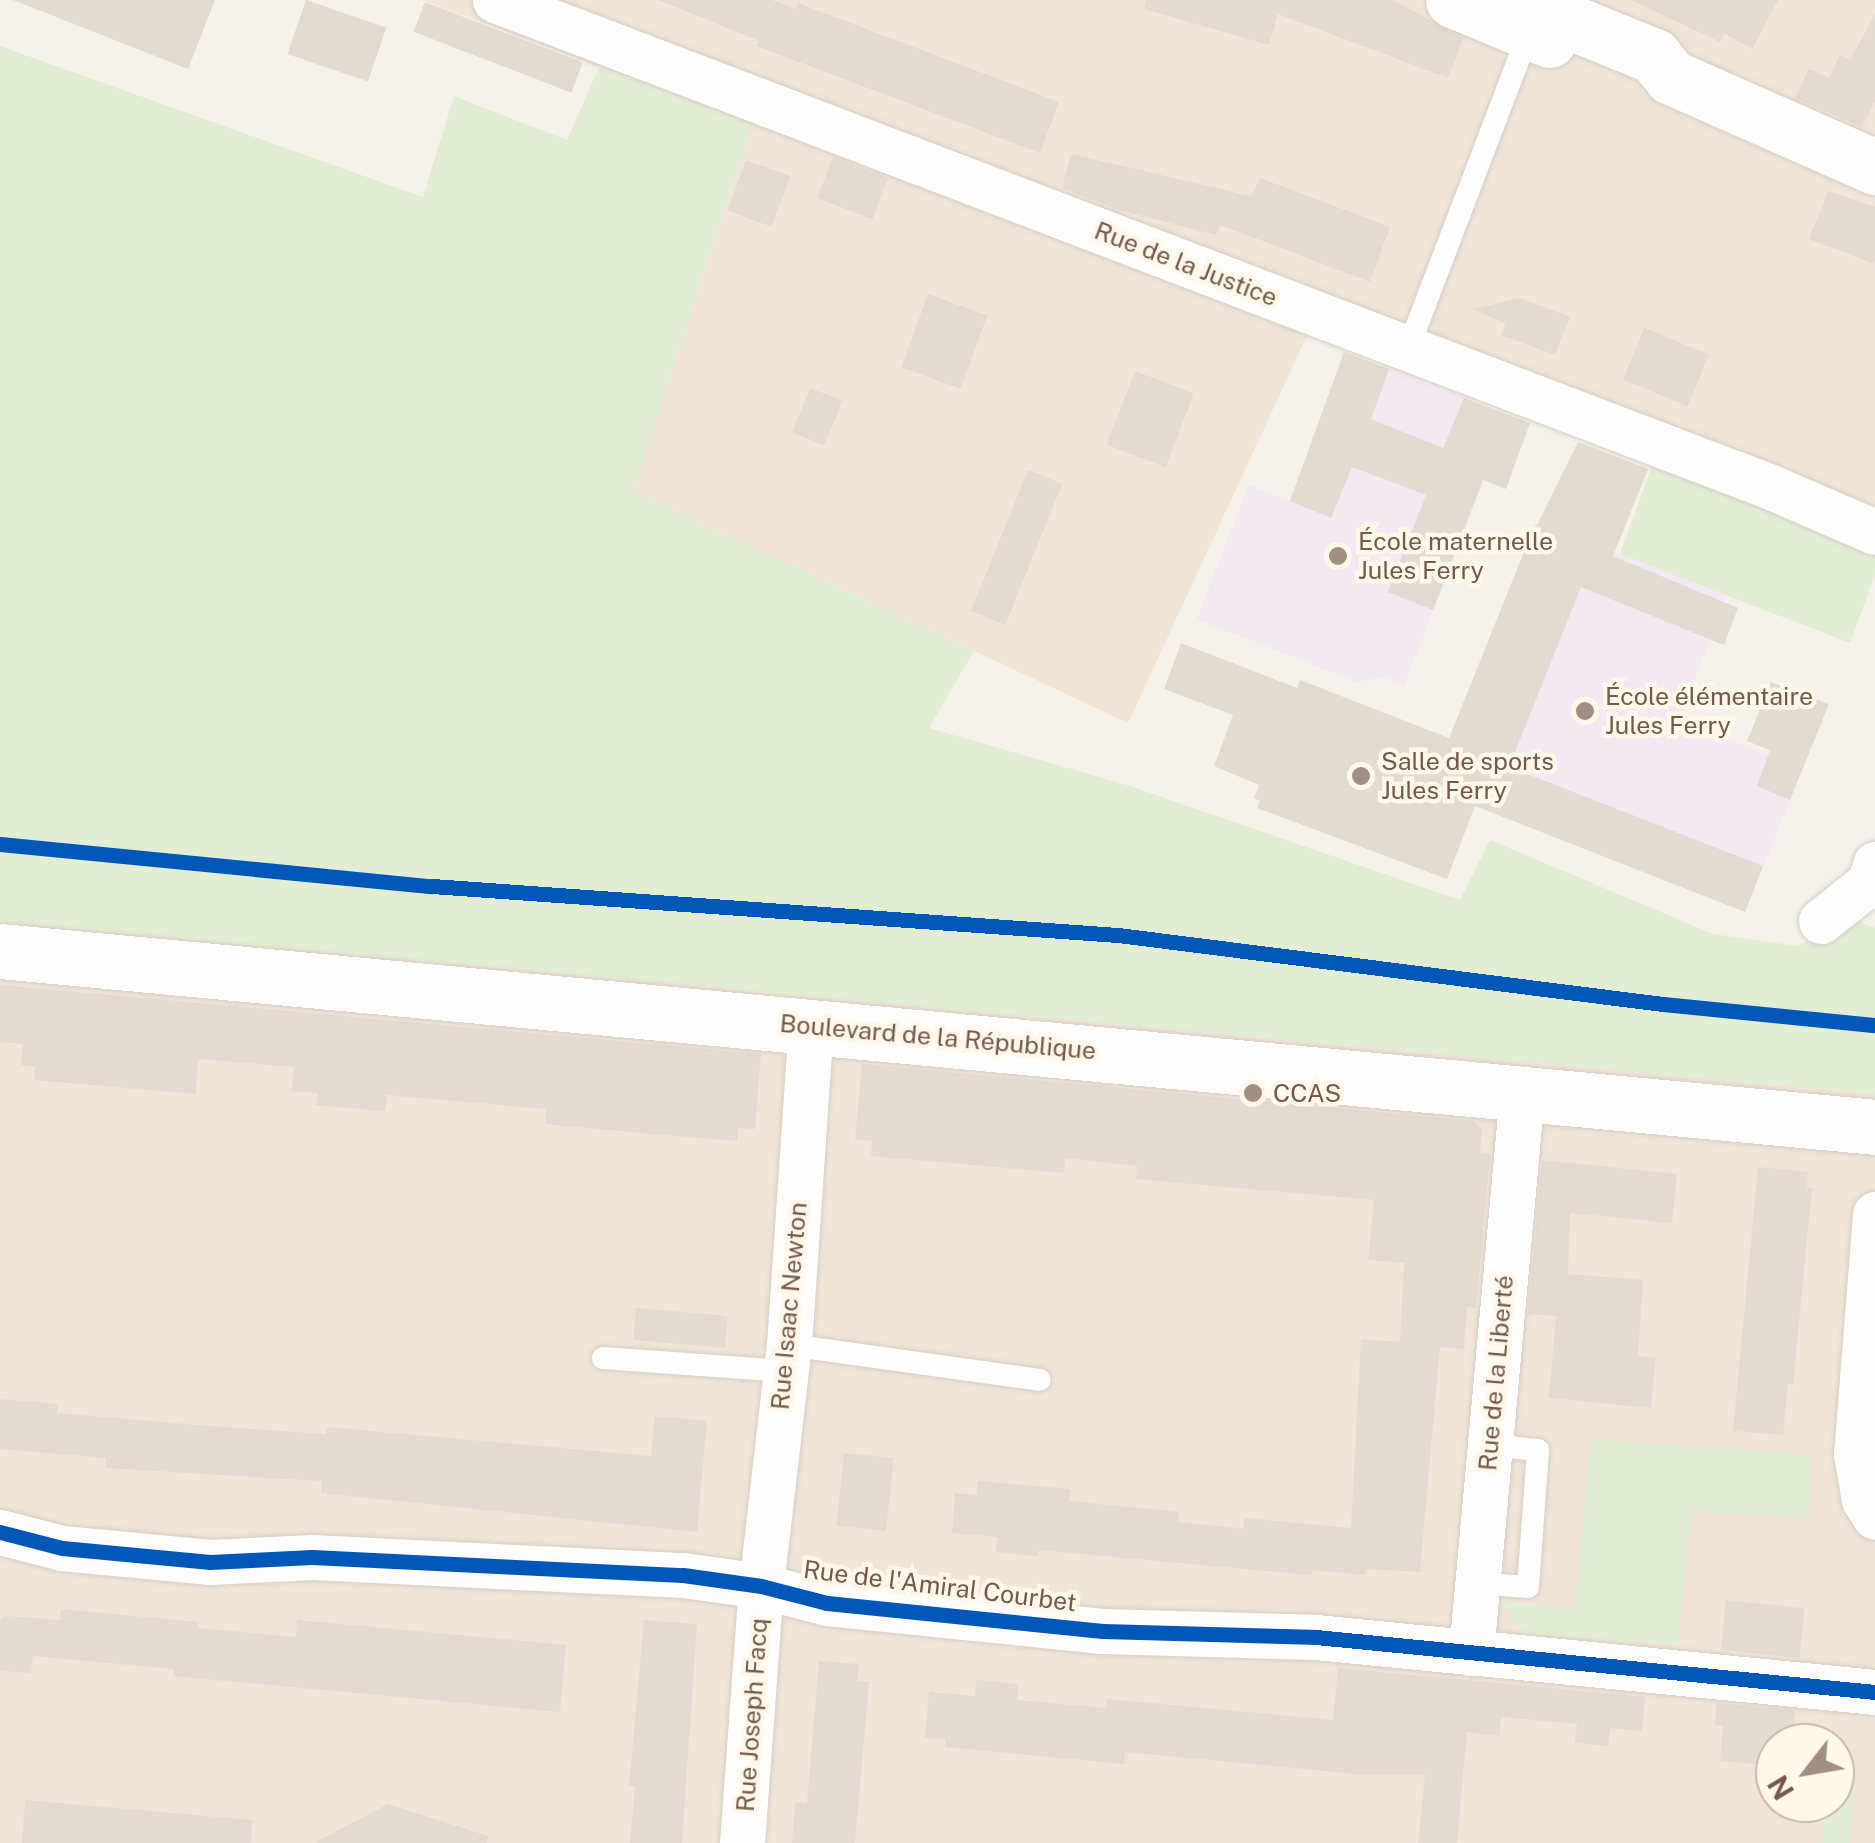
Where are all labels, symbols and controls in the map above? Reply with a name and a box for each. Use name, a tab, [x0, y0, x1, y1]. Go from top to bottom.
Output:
street label: Rue de la Justice	[1090, 215, 1282, 313]
place label: École maternelle Jules Ferry	[1358, 527, 1553, 586]
marker: École maternelle Jules Ferry	[1327, 545, 1349, 567]
place label: École élémentaire Jules Ferry	[1605, 682, 1814, 741]
marker: École élémentaire Jules Ferry	[1574, 700, 1596, 722]
place label: Salle de sports Jules Ferry	[1381, 747, 1554, 806]
marker: Salle de sports Jules Ferry	[1350, 765, 1372, 787]
street label: Boulevard de la République	[778, 1008, 1098, 1066]
place label: CCAS	[1273, 1078, 1341, 1108]
marker: CCAS	[1242, 1082, 1264, 1104]
street label: Rue Isaac Newton	[765, 1201, 813, 1411]
street label: Rue de la Liberté	[1472, 1274, 1520, 1472]
street label: Rue de l'Amiral Courbet	[801, 1554, 1079, 1618]
street label: Rue Joseph Facq	[730, 1617, 774, 1813]
north arrow	[1755, 1723, 1855, 1823]
text: N	[1761, 1770, 1800, 1806]

